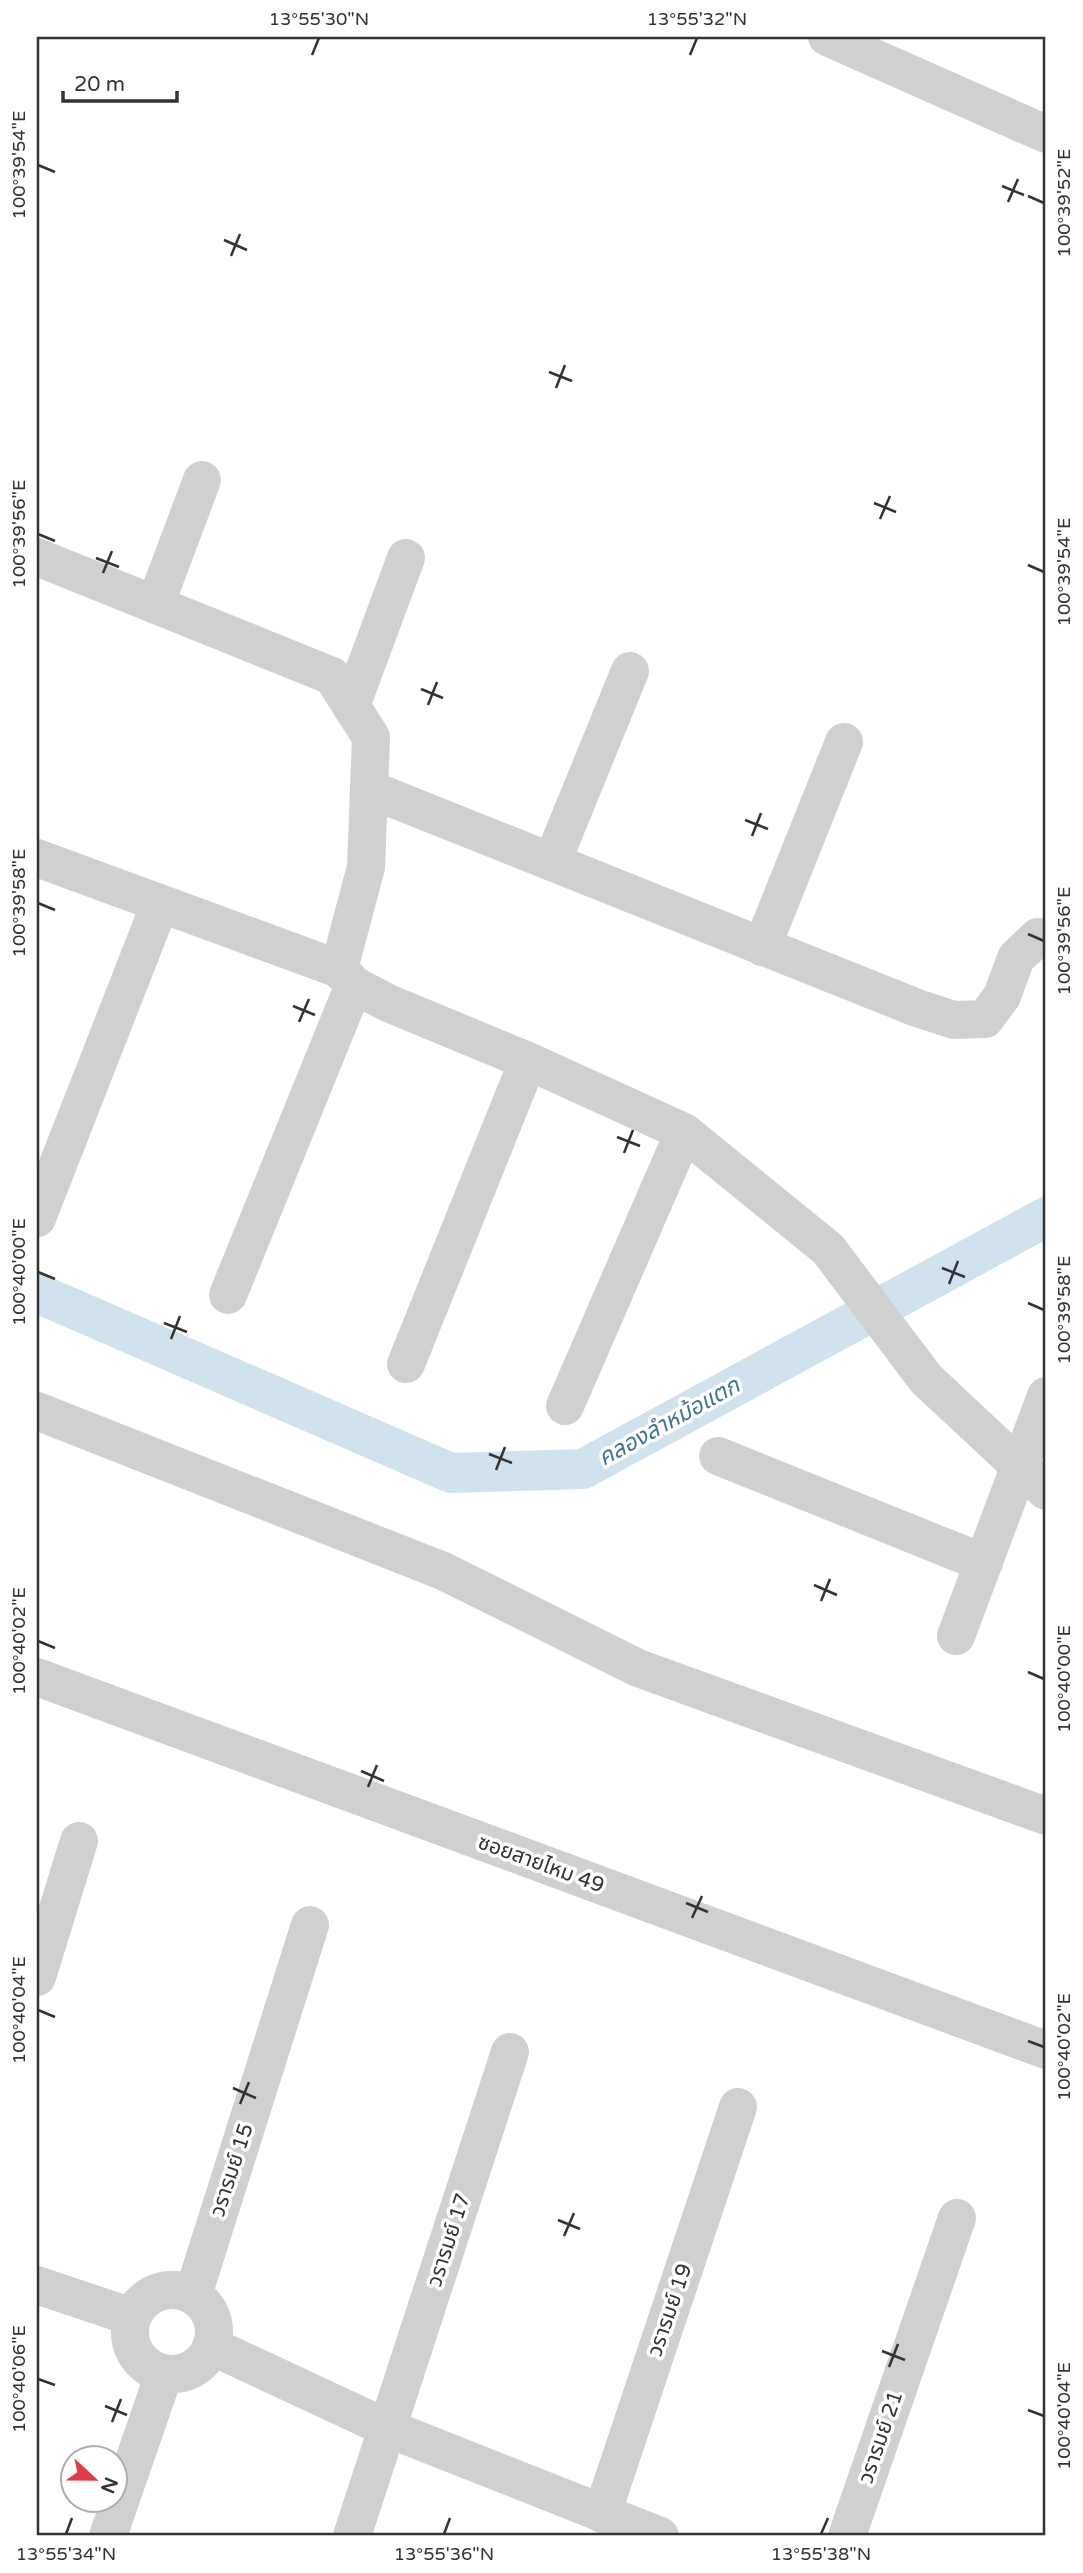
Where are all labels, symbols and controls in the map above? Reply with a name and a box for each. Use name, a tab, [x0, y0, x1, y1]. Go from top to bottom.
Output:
text: 13°55'30"N	[269, 8, 369, 30]
text: 13°55'32"N	[647, 8, 747, 30]
scale bar	[63, 60, 177, 104]
text: 20 m	[74, 72, 125, 97]
text: 100°39'54"E	[8, 111, 30, 219]
text: 100°39'52"E	[1053, 149, 1075, 257]
text: 100°39'56"E	[8, 480, 30, 588]
text: 100°39'54"E	[1053, 518, 1075, 626]
text: 100°39'58"E	[8, 849, 30, 957]
text: 100°39'56"E	[1053, 887, 1075, 995]
text: 100°40'00"E	[8, 1218, 30, 1326]
text: 100°39'58"E	[1053, 1256, 1075, 1364]
water label: คลองลำหม้อแตก	[593, 1371, 746, 1472]
text: 100°40'02"E	[8, 1587, 30, 1695]
text: 100°40'00"E	[1053, 1625, 1075, 1733]
street label: ซอยสายไหม 49	[474, 1830, 608, 1898]
text: 100°40'04"E	[8, 1956, 30, 2064]
text: 100°40'02"E	[1053, 1993, 1075, 2101]
street label: วรารมย์ 15	[205, 2120, 259, 2220]
street label: วรารมย์ 17	[422, 2190, 476, 2290]
street label: วรารมย์ 19	[642, 2260, 698, 2360]
text: 100°40'06"E	[8, 2325, 30, 2433]
text: 100°40'04"E	[1053, 2362, 1075, 2470]
street label: วรารมย์ 21	[853, 2387, 909, 2487]
north arrow	[60, 2444, 130, 2514]
text: N	[96, 2474, 122, 2496]
text: 13°55'34"N	[16, 2543, 116, 2565]
text: 13°55'36"N	[394, 2543, 494, 2565]
text: 13°55'38"N	[771, 2543, 871, 2565]

